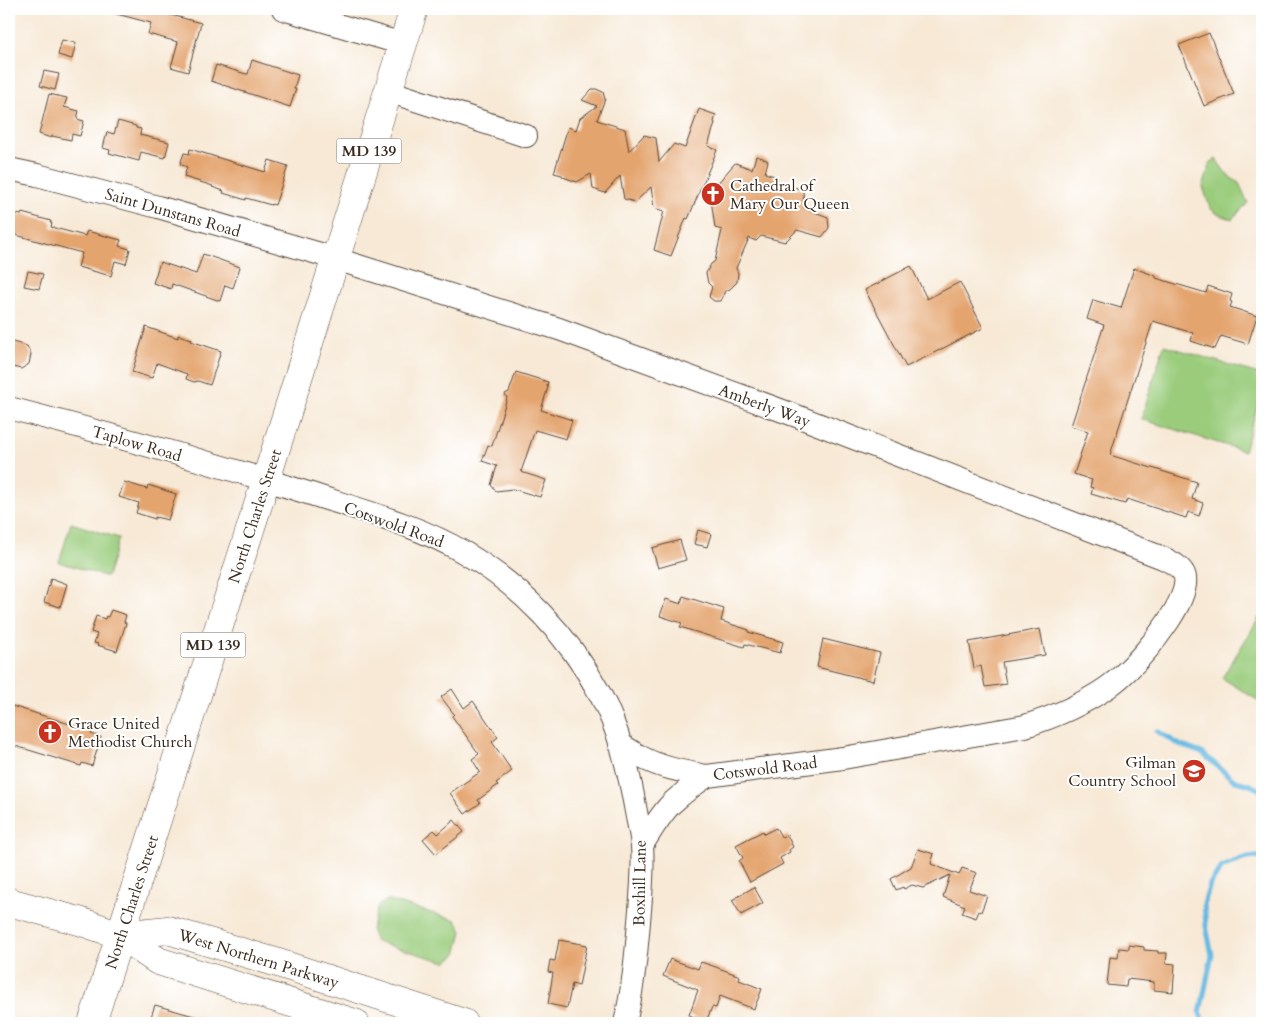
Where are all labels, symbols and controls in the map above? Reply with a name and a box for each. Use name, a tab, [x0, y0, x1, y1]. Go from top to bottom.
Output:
road number: MD 139	[336, 138, 402, 164]
place label: Cathedral of Mary Our Queen	[730, 175, 850, 215]
church icon: Cathedral of Mary Our Queen	[700, 181, 726, 207]
street label: Saint Dunstans Road	[102, 183, 243, 243]
street label: Amberly Way	[716, 379, 814, 433]
street label: Taplow Road	[89, 421, 185, 467]
street label: North Charles Street	[223, 447, 287, 586]
street label: Cotswold Road	[341, 497, 447, 553]
road number: MD 139	[180, 632, 246, 658]
place label: Grace United Methodist Church	[68, 713, 192, 753]
church icon: Grace United Methodist Church	[37, 719, 63, 745]
street label: Cotswold Road	[712, 752, 819, 786]
place label: Gilman Country School	[1068, 752, 1176, 792]
school or university icon: Gilman Country School	[1181, 758, 1207, 784]
street label: North Charles Street	[100, 833, 164, 972]
street label: Boxhill Lane	[628, 840, 652, 926]
street label: West Northern Parkway	[175, 924, 342, 994]

